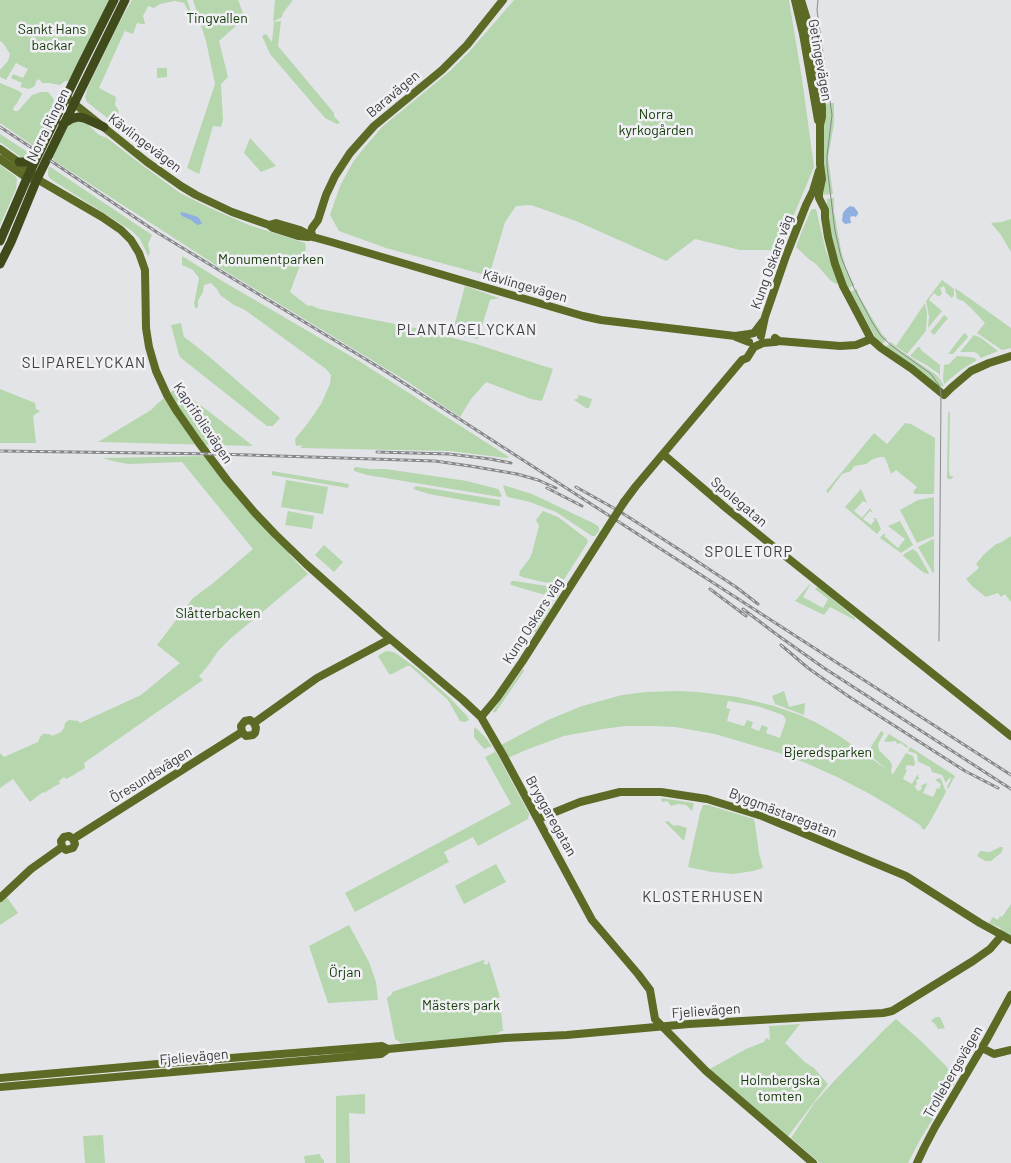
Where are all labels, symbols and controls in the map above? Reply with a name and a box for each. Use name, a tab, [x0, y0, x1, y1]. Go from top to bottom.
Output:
park label: Tingvallen	[186, 10, 248, 26]
street label: Getingevägen	[805, 18, 835, 102]
park label: Sankt Hans backar	[18, 21, 86, 54]
street label: Baravägen	[363, 67, 423, 121]
street label: Norra Ringen	[23, 86, 73, 164]
park label: Norra kyrkogården	[618, 106, 694, 138]
street label: Kävlingevägen	[105, 110, 185, 176]
street label: Kung Oskars väg	[747, 213, 797, 311]
park label: Monumentparken	[218, 251, 324, 267]
street label: Kävlingevägen	[481, 266, 569, 306]
district label: PLANTAGELYCKAN	[395, 321, 539, 339]
district label: SLIPARELYCKAN	[20, 354, 148, 372]
street label: Kaprifolievägen	[170, 379, 236, 467]
street label: Spolegatan	[707, 474, 771, 530]
district label: SPOLETORP	[703, 543, 795, 561]
street label: Kung Oskars väg	[499, 575, 567, 667]
park label: Slåtterbacken	[176, 605, 260, 621]
street label: Öresundsvägen	[107, 743, 195, 807]
park label: Bjeredsparken	[784, 744, 872, 760]
street label: Bryggaregatan	[522, 773, 580, 859]
street label: Byggmästaregatan	[727, 785, 839, 841]
district label: KLOSTERHUSEN	[641, 888, 765, 906]
park label: Örjan	[329, 964, 361, 980]
park label: Mästers park	[422, 997, 500, 1013]
street label: Fjelievägen	[671, 1000, 741, 1022]
street label: Trollebergsvägen	[920, 1023, 986, 1121]
street label: Fjelievägen	[159, 1046, 229, 1068]
park label: Holmbergska tomten	[740, 1072, 820, 1104]

